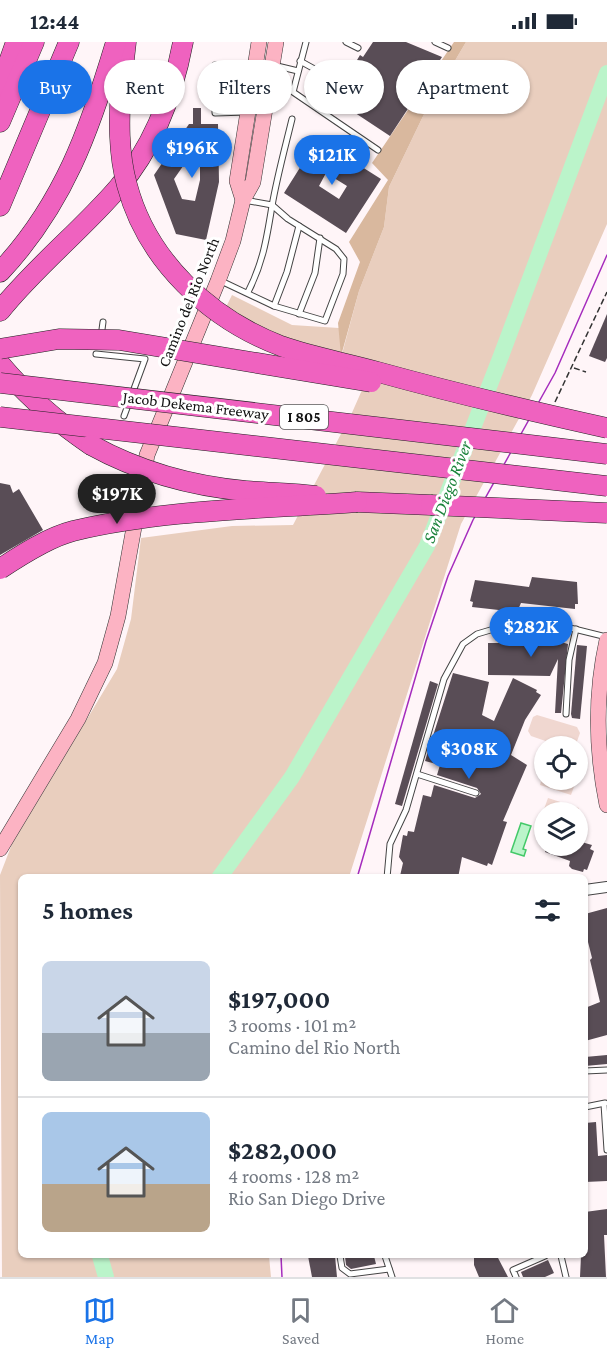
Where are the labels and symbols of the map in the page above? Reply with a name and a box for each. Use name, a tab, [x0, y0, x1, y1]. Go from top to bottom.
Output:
pin: $196K	[150, 128, 234, 179]
pin: $121K	[290, 135, 374, 186]
street label: Camino del Rio North	[155, 235, 222, 369]
street label: Jacob Dekema Freeway	[120, 388, 271, 424]
road number: I 805	[280, 405, 328, 429]
water label: San Diego River	[418, 438, 476, 546]
pin: $197K	[75, 474, 159, 525]
pin: $282K	[489, 607, 573, 658]
pin: $308K	[427, 729, 511, 780]

